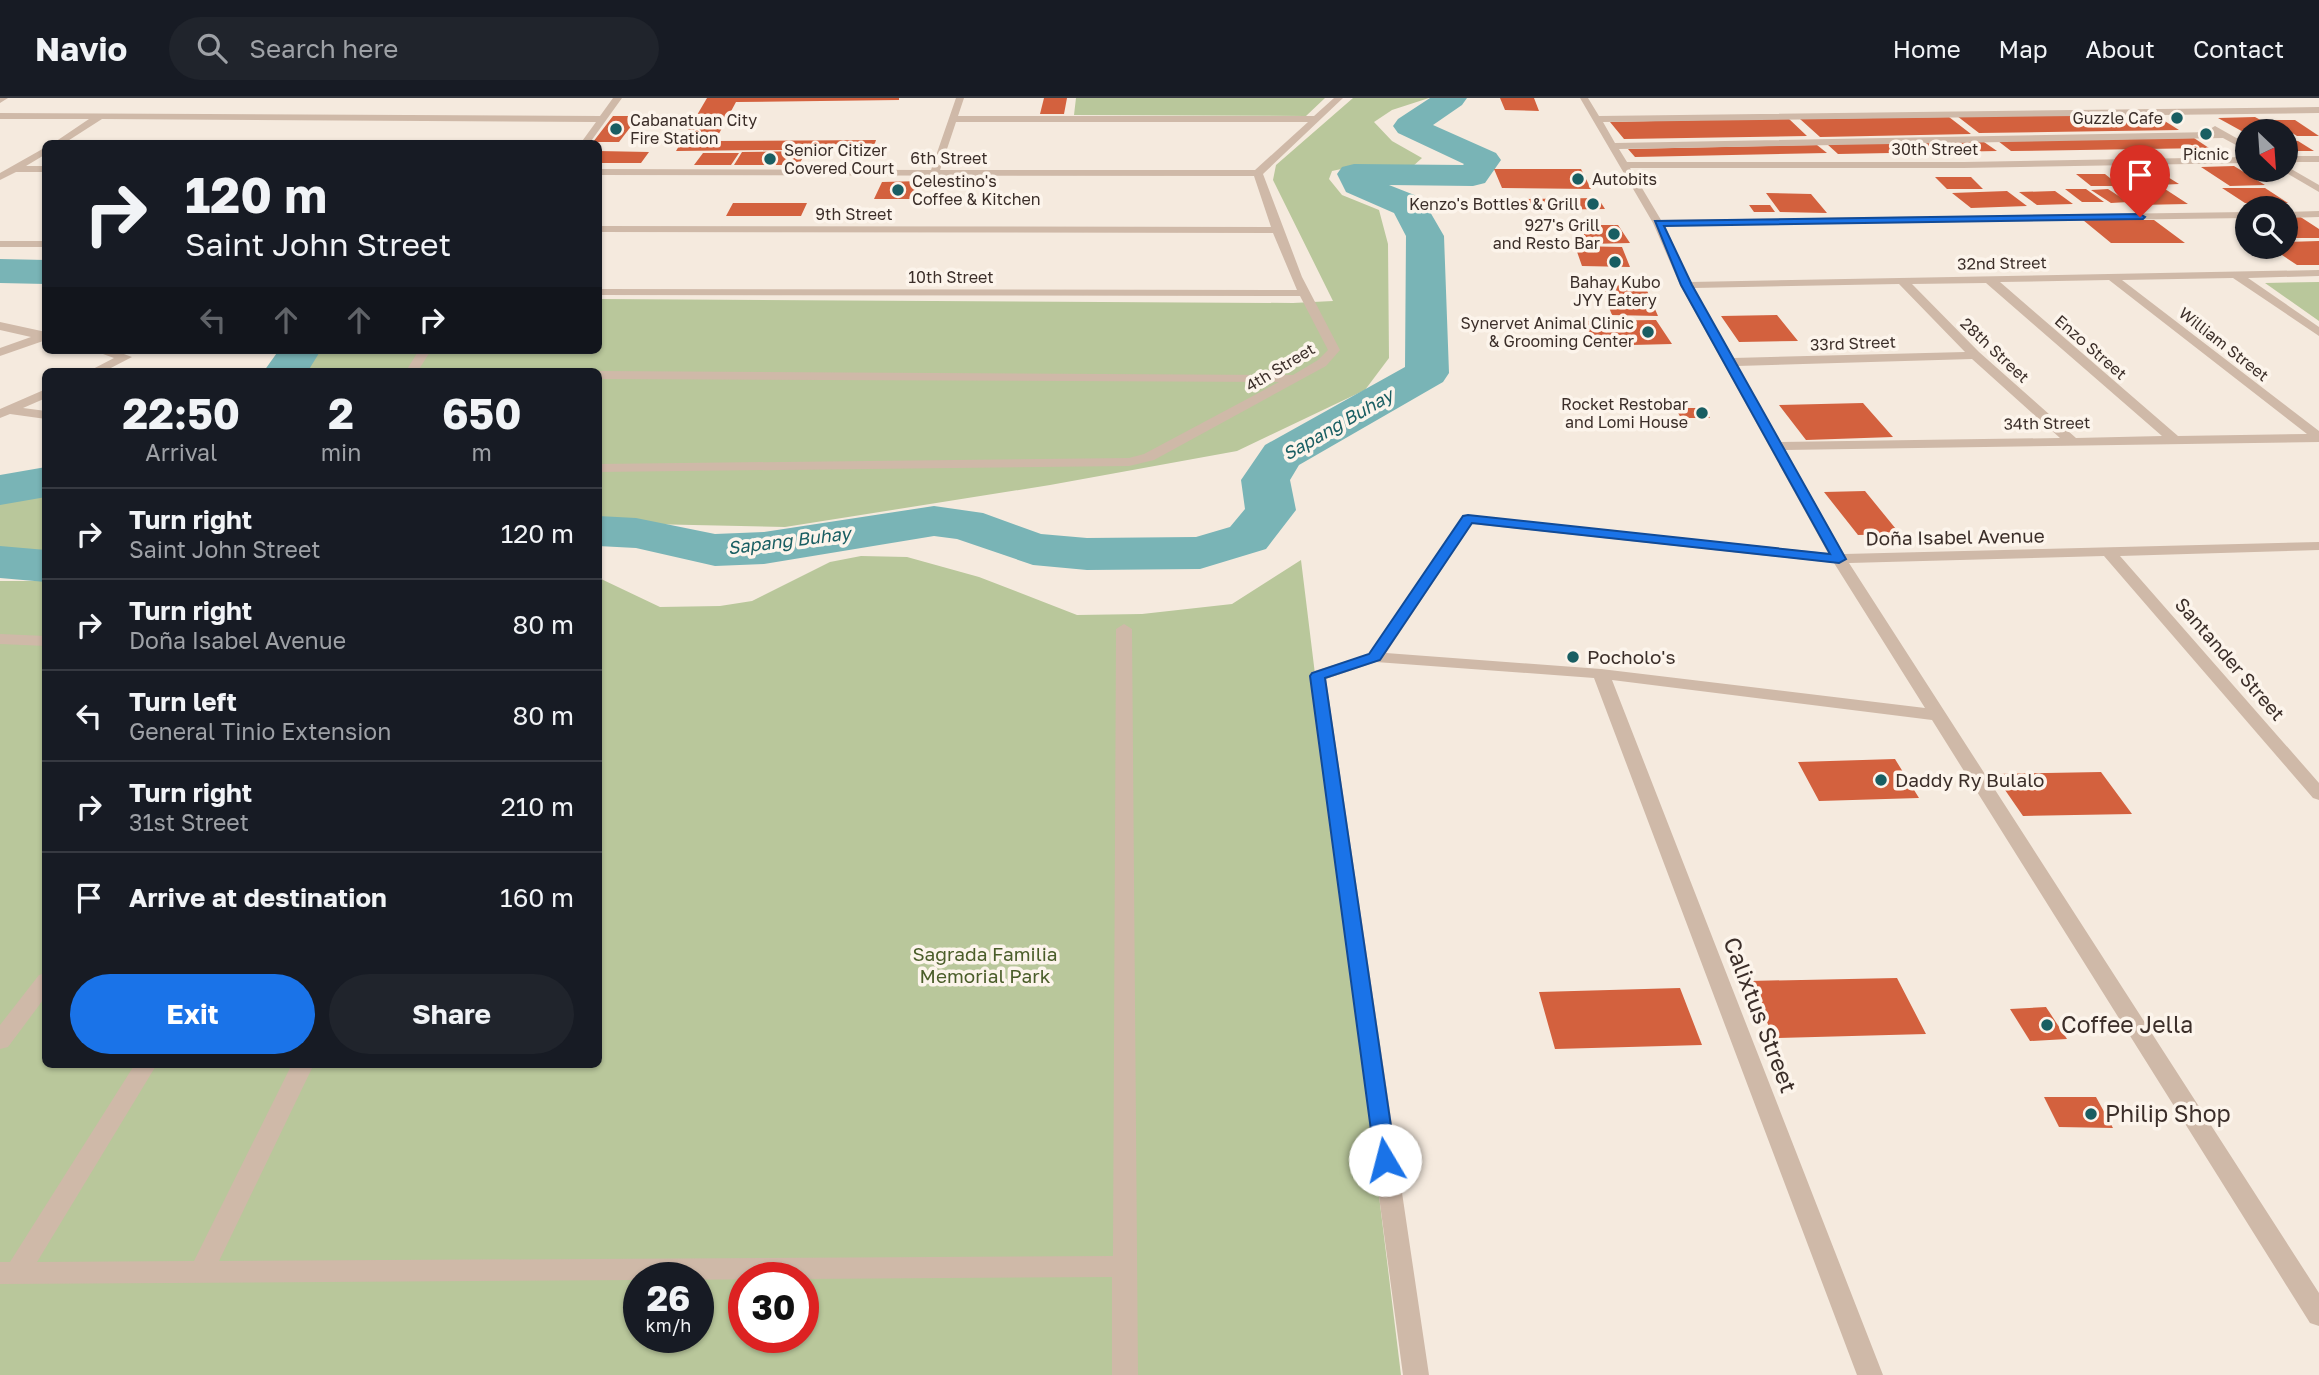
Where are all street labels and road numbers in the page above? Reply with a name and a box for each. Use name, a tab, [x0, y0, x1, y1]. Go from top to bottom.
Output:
street label: 30th Street	[1892, 139, 1978, 159]
street label: 6th Street	[910, 148, 988, 168]
street label: 9th Street	[815, 204, 893, 224]
street label: 32nd Street	[1957, 252, 2047, 274]
street label: 10th Street	[908, 267, 994, 287]
street label: William Street	[2175, 303, 2273, 385]
street label: Enzo Street	[2051, 310, 2131, 384]
street label: 28th Street	[1956, 313, 2034, 387]
street label: 33rd Street	[1810, 332, 1896, 354]
street label: 4th Street	[1242, 339, 1318, 395]
street label: 34th Street	[2003, 412, 2091, 434]
street label: Doña Isabel Avenue	[1865, 523, 2045, 550]
street label: Santander Street	[2171, 592, 2290, 725]
street label: Calixtus Street	[1718, 933, 1803, 1096]

